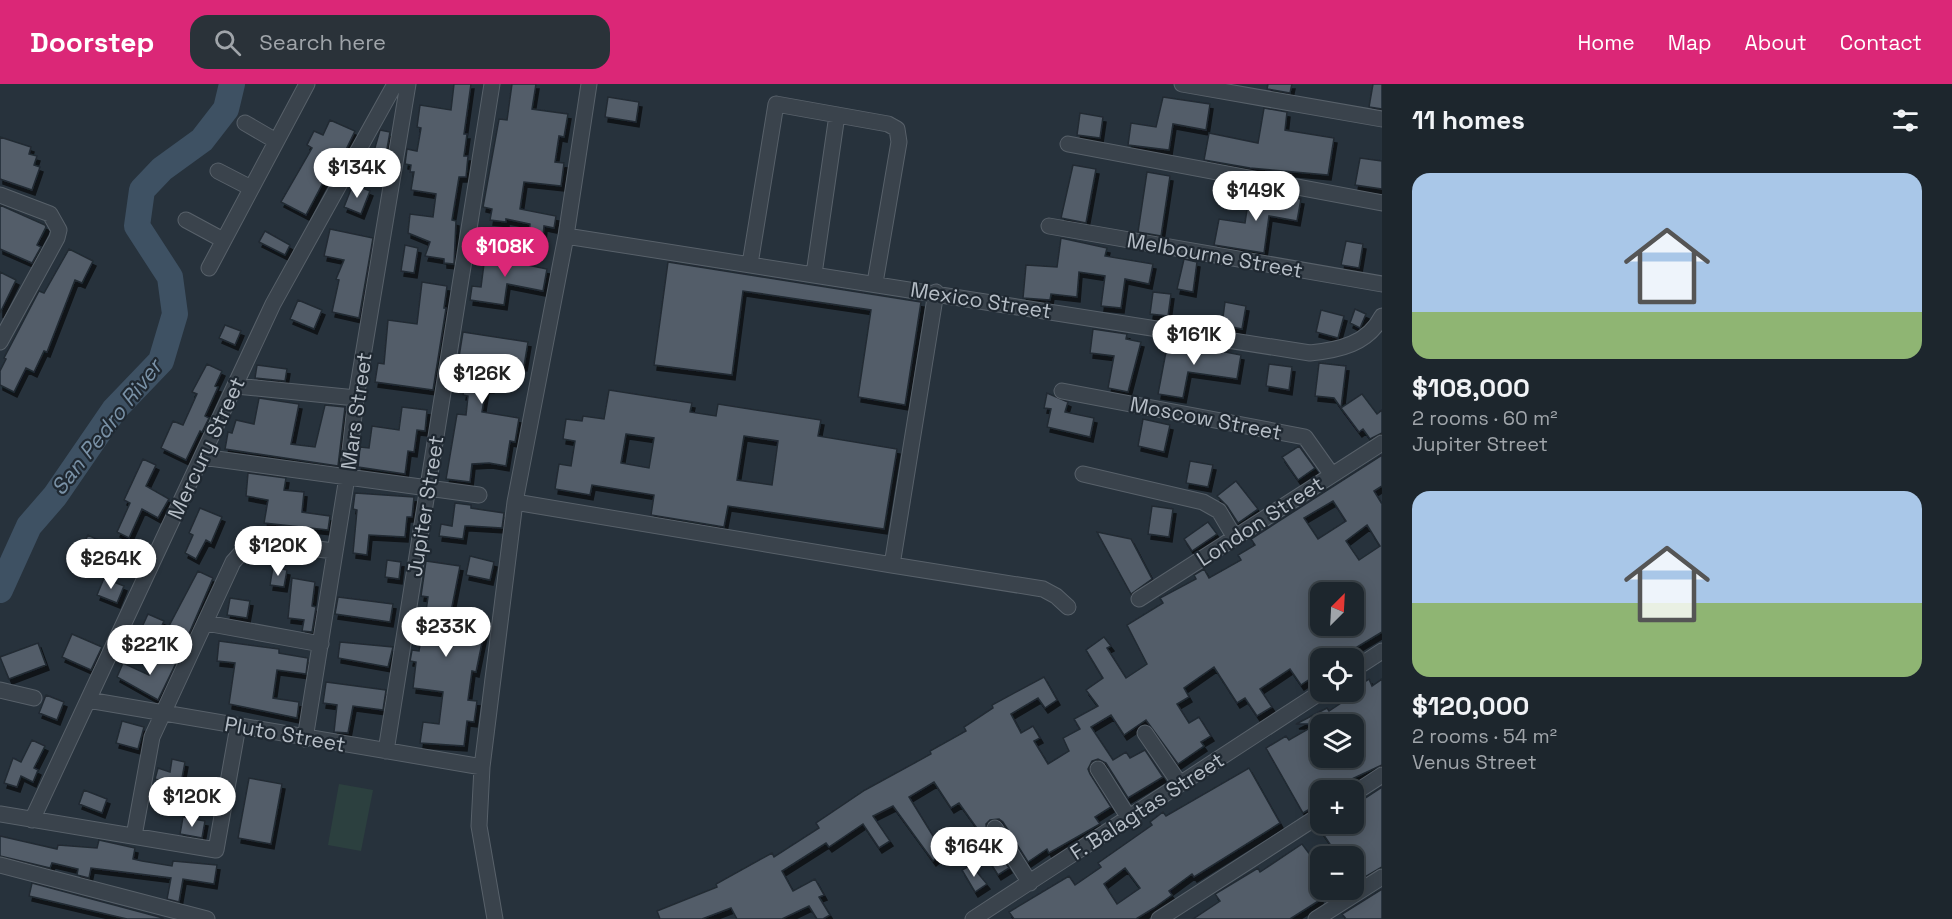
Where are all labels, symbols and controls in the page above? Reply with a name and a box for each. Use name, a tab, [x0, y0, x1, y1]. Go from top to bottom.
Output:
search box	[190, 15, 610, 69]
text: Doorstep	[30, 24, 154, 60]
icon: search	[211, 26, 244, 59]
text: Search here	[259, 28, 386, 56]
text: Home	[1577, 29, 1635, 56]
text: Map	[1668, 29, 1712, 56]
text: About	[1745, 29, 1807, 56]
text: Contact	[1840, 29, 1922, 56]
text: 11 homes	[1412, 103, 1525, 137]
icon: filters	[1889, 104, 1922, 137]
pin: $134K	[315, 148, 399, 199]
text: $134K	[328, 154, 386, 180]
pin: $149K	[1214, 171, 1298, 222]
text: $149K	[1227, 177, 1285, 203]
icon: home	[1613, 212, 1721, 320]
street label: Melbourne Street	[1125, 226, 1305, 284]
pin: $108K	[463, 227, 547, 278]
text: $108K	[476, 233, 534, 259]
street label: Mexico Street	[908, 276, 1054, 324]
pin: $161K	[1152, 315, 1236, 366]
text: $161K	[1167, 321, 1222, 347]
street label: Mars Street	[334, 350, 378, 472]
water label: San Pedro River	[44, 351, 169, 500]
pin: $126K	[440, 354, 524, 405]
text: $126K	[453, 360, 511, 386]
text: $108,000	[1412, 371, 1530, 405]
street label: Mercury Street	[161, 373, 251, 523]
street label: Moscow Street	[1128, 390, 1284, 446]
text: 2 rooms · 60 m²	[1412, 405, 1558, 431]
text: Jupiter Street	[1412, 431, 1548, 457]
street label: Jupiter Street	[401, 433, 449, 579]
street label: London Street	[1191, 470, 1329, 572]
pin: $120K	[236, 526, 320, 577]
icon: home	[1613, 530, 1721, 638]
text: $120K	[249, 532, 307, 558]
pin: $264K	[69, 539, 153, 590]
text: $264K	[80, 545, 142, 571]
north arrow	[1310, 582, 1364, 636]
map controls	[1310, 582, 1364, 900]
pin: $233K	[404, 607, 488, 658]
text: $233K	[416, 613, 476, 639]
pin: $221K	[108, 625, 192, 676]
text: $221K	[121, 631, 179, 657]
button: locate	[1310, 648, 1364, 702]
text: $120,000	[1412, 689, 1529, 723]
street label: Pluto Street	[222, 710, 348, 758]
button: layers	[1310, 714, 1364, 768]
text: 2 rooms · 54 m²	[1412, 723, 1557, 749]
street label: F. Balagtas Street	[1065, 746, 1229, 866]
text: Venus Street	[1412, 749, 1537, 775]
pin: $120K	[150, 777, 234, 828]
button: +	[1310, 780, 1364, 834]
text: $120K	[163, 783, 221, 809]
pin: $164K	[932, 827, 1016, 878]
text: $164K	[945, 833, 1003, 859]
button: −	[1310, 846, 1364, 900]

